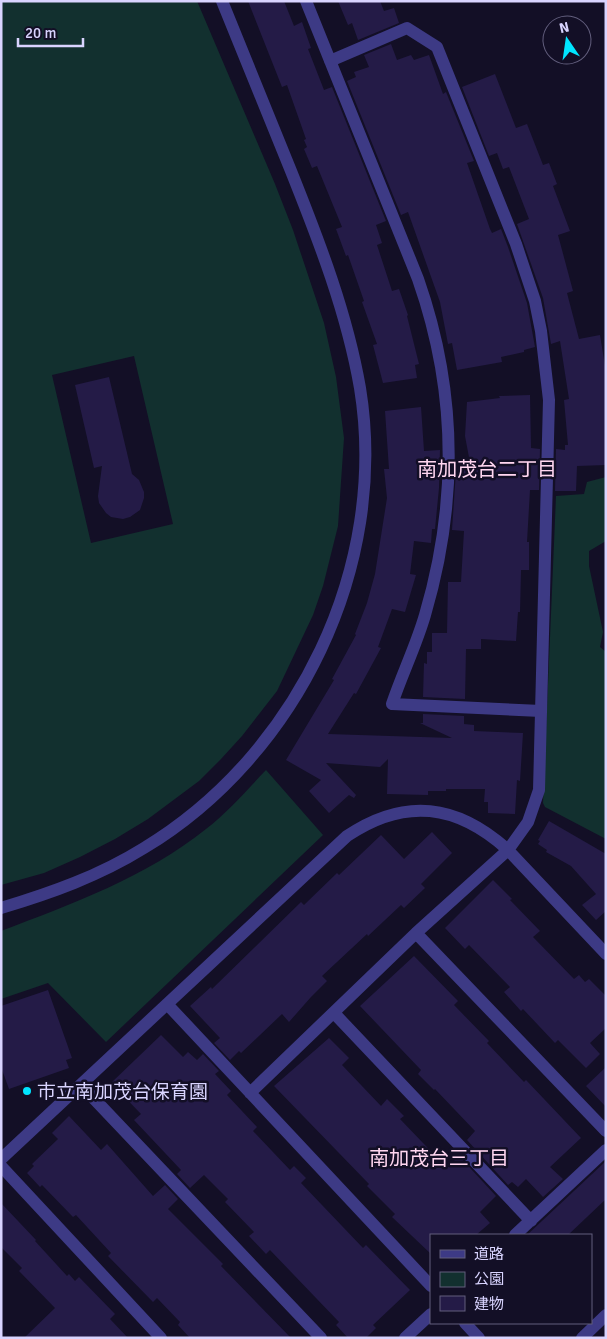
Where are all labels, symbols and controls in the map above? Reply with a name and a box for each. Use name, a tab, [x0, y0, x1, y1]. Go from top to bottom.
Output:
scale bar	[18, 15, 82, 47]
north arrow	[542, 15, 592, 65]
text: N	[558, 18, 571, 37]
text: 20 m	[25, 24, 56, 42]
district label: 南加茂台二丁目	[417, 457, 557, 482]
place label: 市立南加茂台保育園	[37, 1080, 208, 1104]
marker: 市立南加茂台保育園	[21, 1085, 33, 1097]
district label: 南加茂台三丁目	[369, 1146, 509, 1171]
legend	[430, 1234, 592, 1324]
text: 道路	[474, 1245, 504, 1263]
text: 公園	[474, 1270, 504, 1288]
text: 建物	[474, 1295, 504, 1313]

